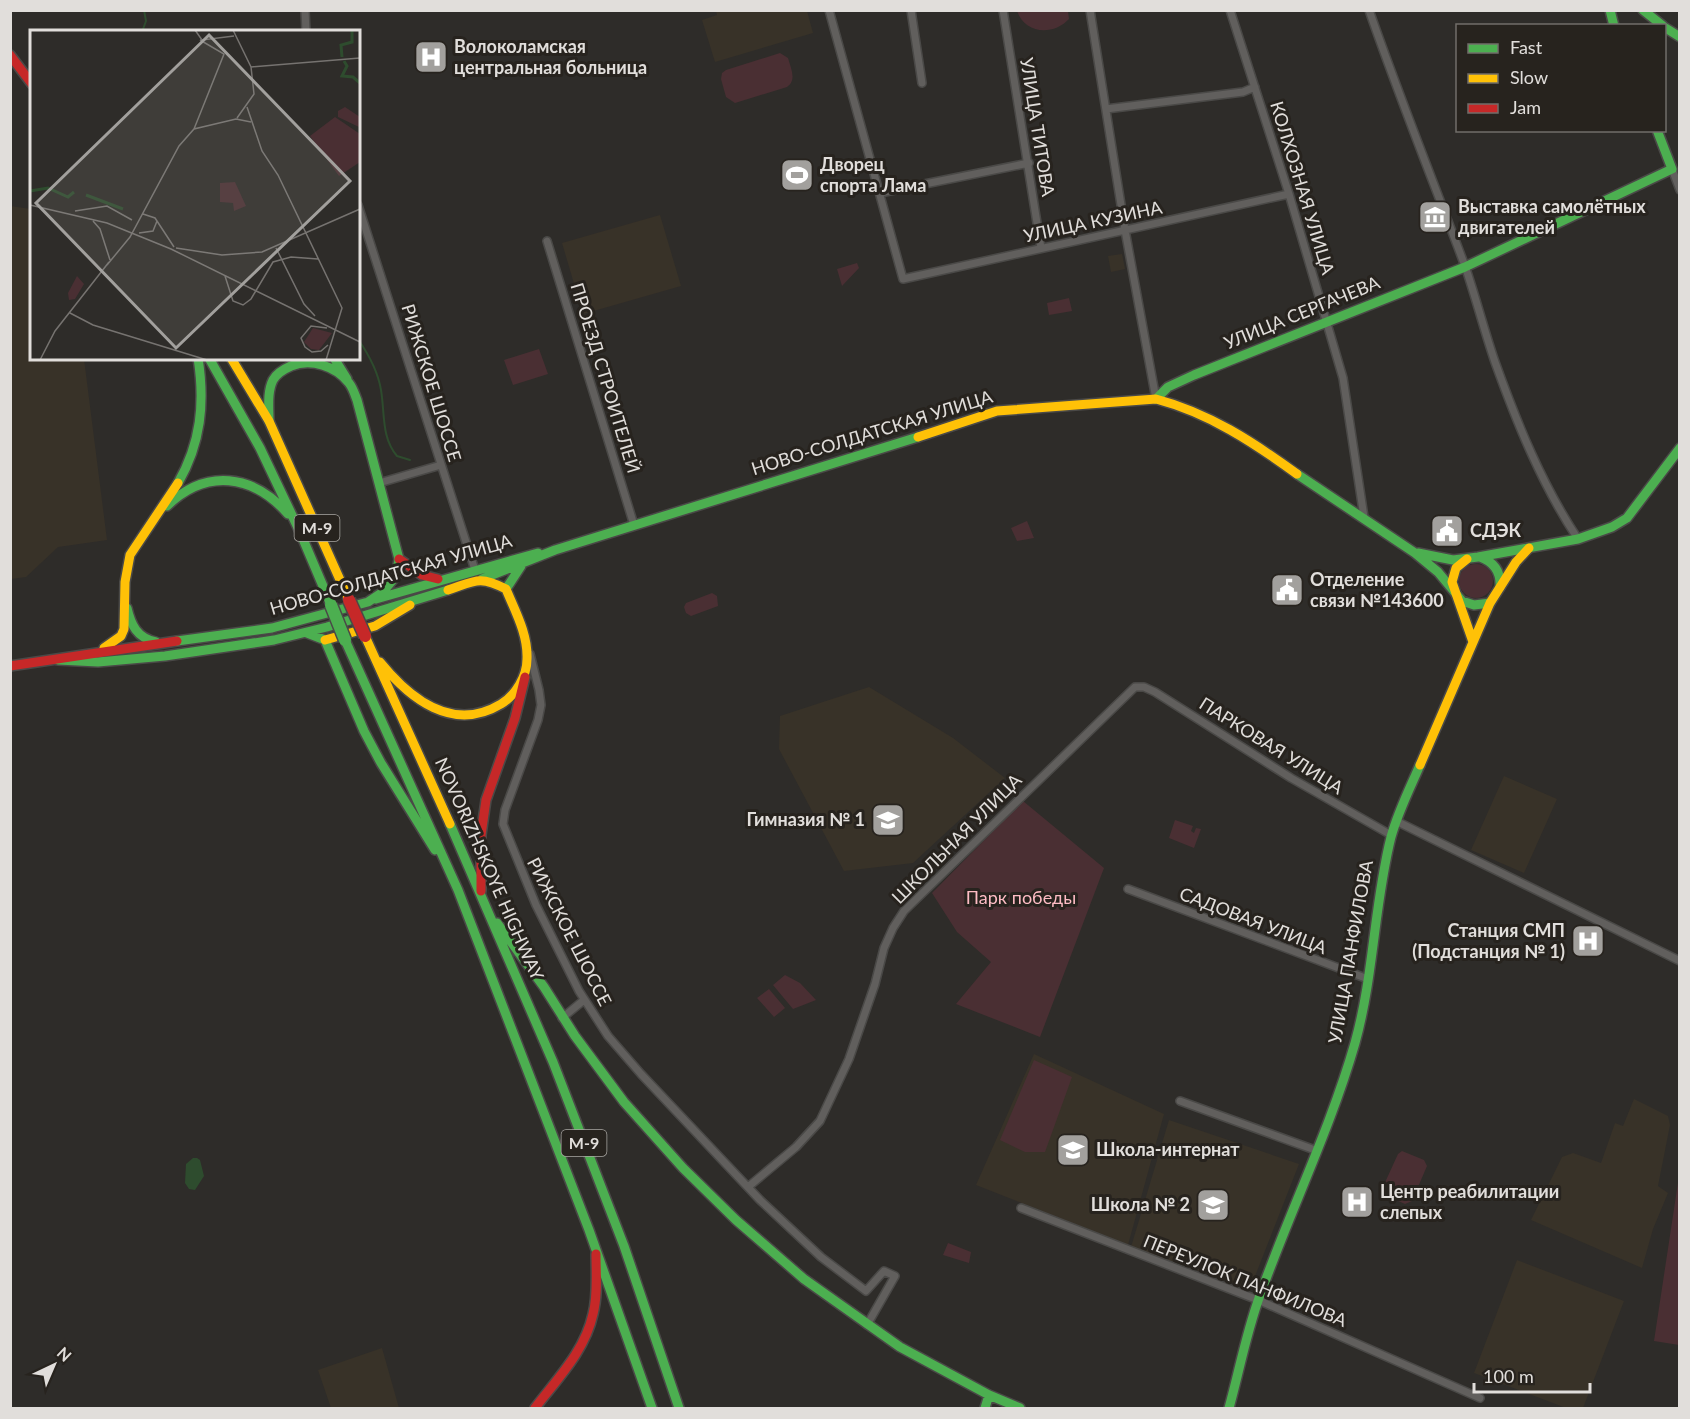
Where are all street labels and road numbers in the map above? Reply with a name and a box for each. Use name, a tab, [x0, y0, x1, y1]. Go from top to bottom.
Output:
street label: УЛИЦА ТИТОВА	[1016, 56, 1060, 199]
street label: КОЛХОЗНАЯ УЛИЦА	[1266, 98, 1340, 278]
street label: УЛИЦА КУЗИНА	[1022, 195, 1165, 246]
street label: УЛИЦА СЕРГАЧЕВА	[1220, 270, 1384, 353]
street label: ПРОЕЗД СТРОИТЕЛЕЙ	[567, 280, 645, 475]
street label: РИЖСКОЕ ШОССЕ	[398, 301, 466, 464]
street label: НОВО-СОЛДАТСКАЯ УЛИЦА	[748, 385, 996, 479]
road number: М-9	[294, 515, 340, 541]
street label: НОВО-СОЛДАТСКАЯ УЛИЦА	[267, 529, 515, 619]
street label: ПАРКОВАЯ УЛИЦА	[1196, 692, 1348, 799]
street label: NOVORIZHSKOYE HIGHWAY	[431, 754, 549, 984]
street label: ШКОЛЬНАЯ УЛИЦА	[887, 768, 1026, 908]
street label: РИЖСКОЕ ШОССЕ	[523, 854, 617, 1009]
street label: УЛИЦА ПАНФИЛОВА	[1323, 858, 1377, 1045]
street label: САДОВАЯ УЛИЦА	[1177, 882, 1331, 959]
road number: М-9	[562, 1130, 606, 1156]
street label: ПЕРЕУЛОК ПАНФИЛОВА	[1141, 1229, 1351, 1331]

